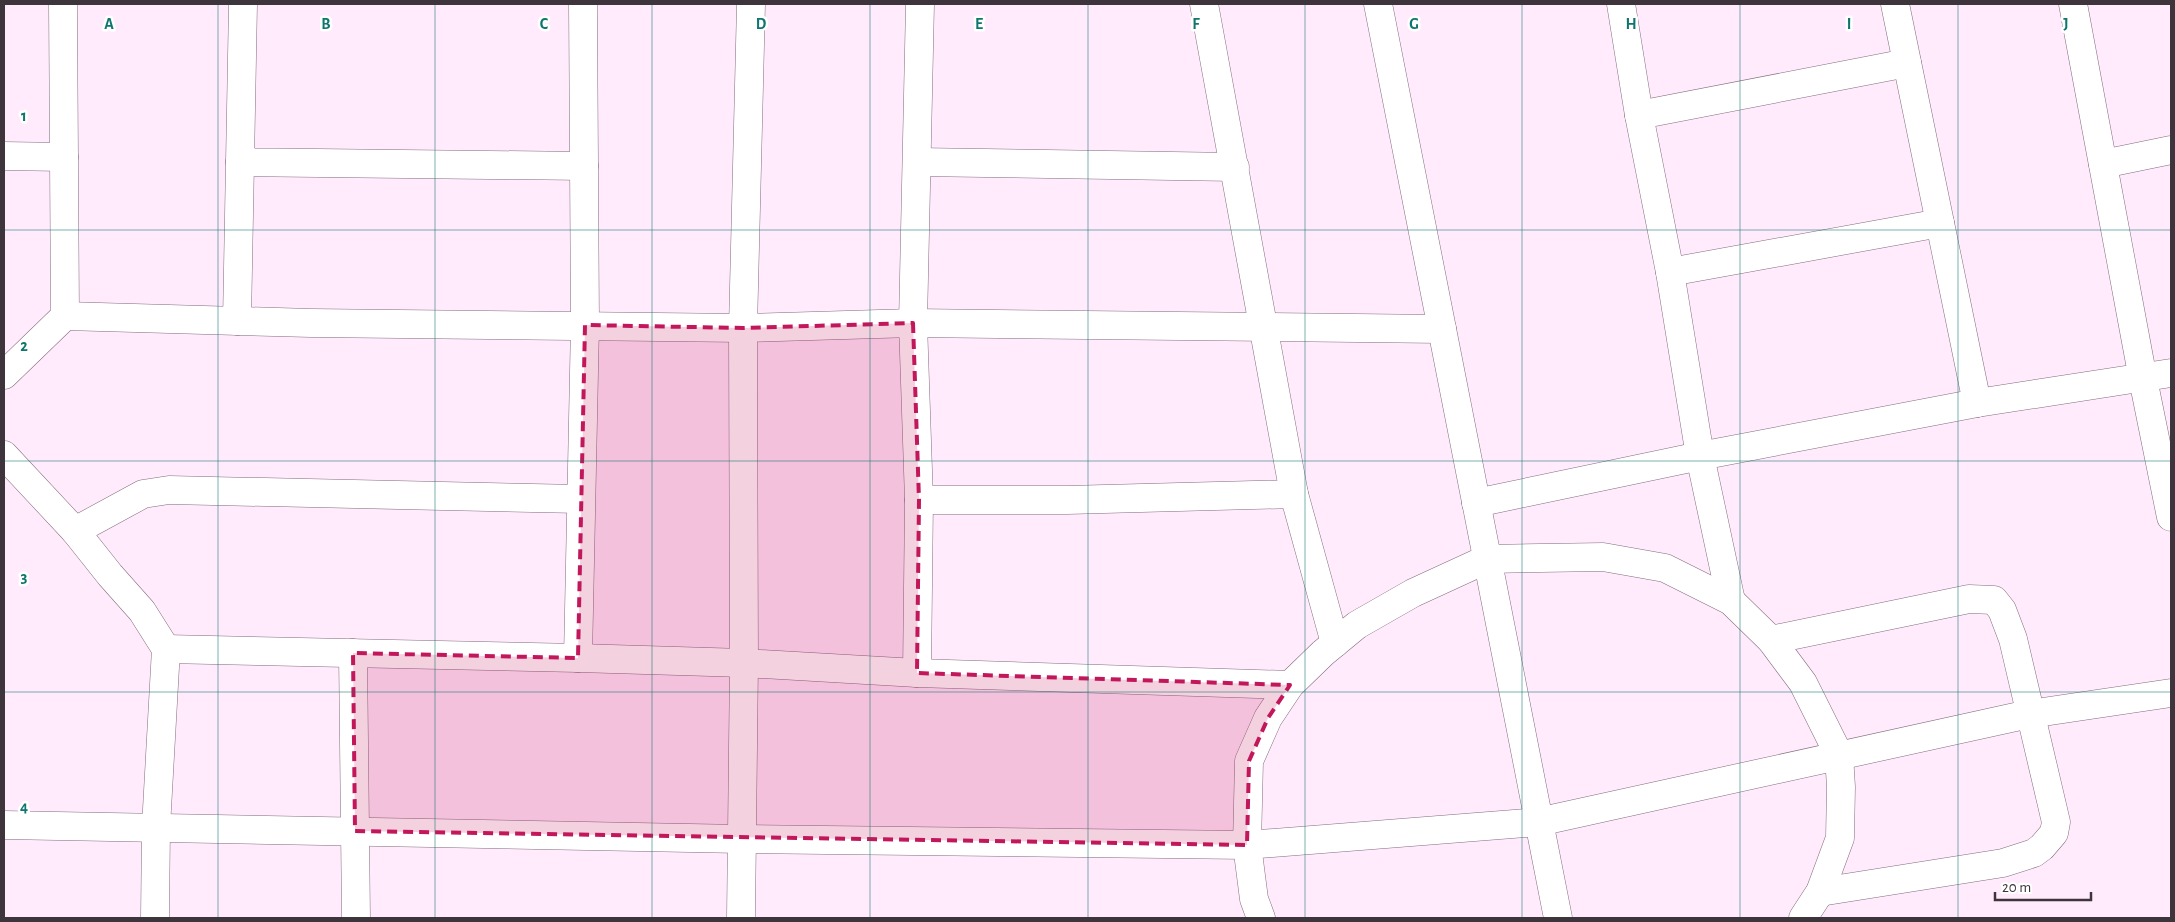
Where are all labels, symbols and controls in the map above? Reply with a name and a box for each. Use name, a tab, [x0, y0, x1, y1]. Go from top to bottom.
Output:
text: A	[104, 16, 114, 32]
text: B	[321, 16, 331, 32]
text: C	[540, 16, 549, 32]
text: D	[756, 16, 767, 32]
text: E	[975, 16, 983, 32]
text: F	[1192, 16, 1200, 32]
text: G	[1409, 16, 1419, 32]
text: H	[1625, 16, 1637, 32]
text: I	[1847, 16, 1851, 32]
text: J	[2063, 16, 2069, 32]
text: 1	[21, 108, 27, 124]
text: 2	[20, 338, 28, 354]
text: 3	[21, 569, 28, 585]
text: 4	[20, 799, 28, 815]
scale bar	[1995, 870, 2091, 902]
text: 20 m	[2002, 880, 2031, 895]

